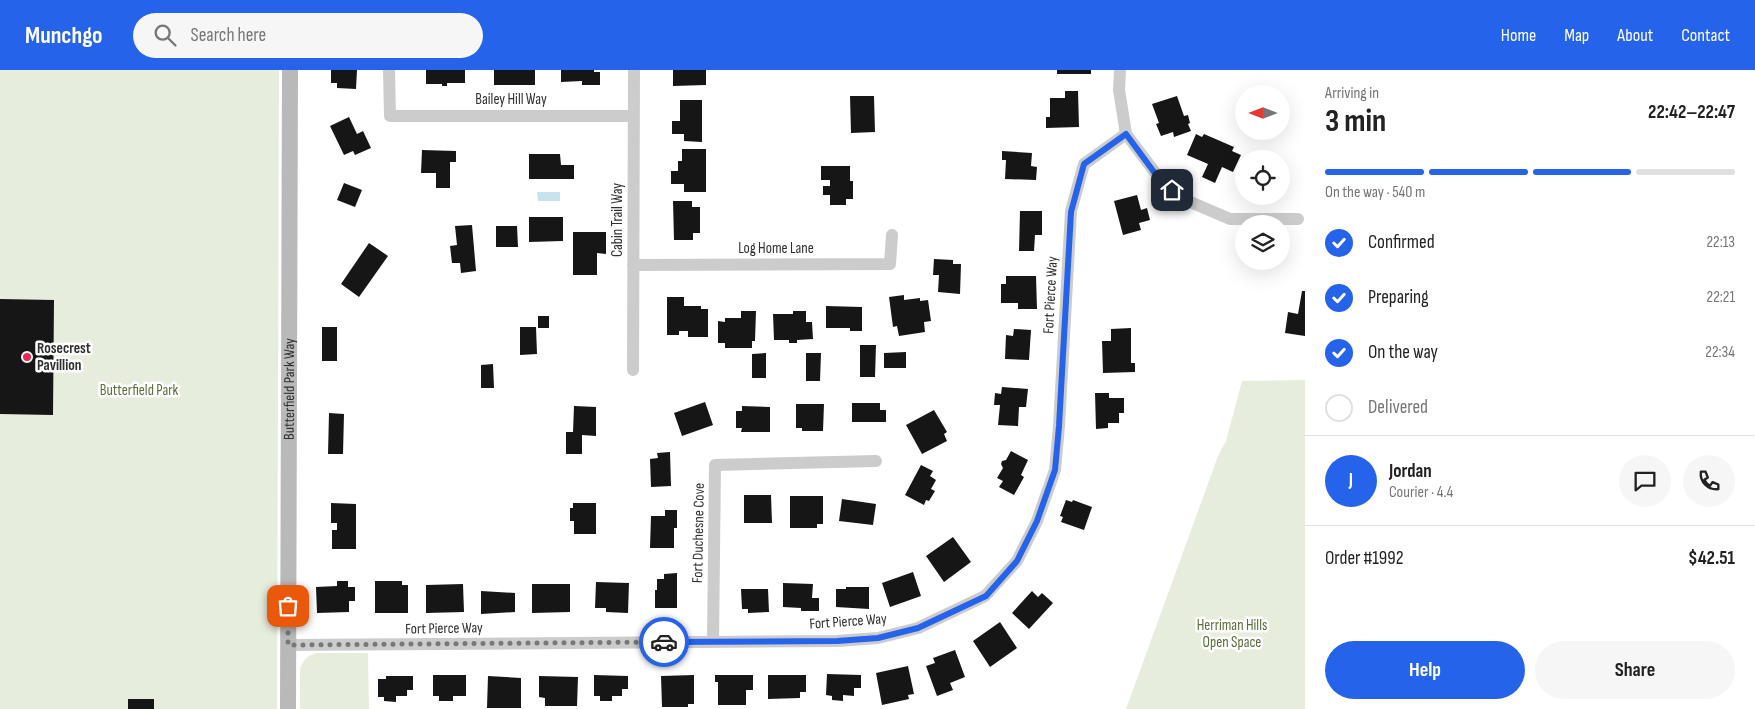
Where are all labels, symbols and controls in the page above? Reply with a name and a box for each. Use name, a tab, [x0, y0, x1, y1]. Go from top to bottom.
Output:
search box	[133, 13, 483, 58]
text: Munchgo	[25, 21, 103, 50]
icon: search	[151, 21, 179, 49]
text: Search here	[191, 24, 266, 47]
text: Home	[1501, 25, 1536, 46]
text: Map	[1564, 25, 1589, 46]
text: About	[1617, 25, 1653, 46]
text: Contact	[1681, 25, 1730, 46]
text: Arriving in	[1325, 84, 1379, 103]
north arrow	[1235, 85, 1290, 140]
map controls	[1235, 85, 1290, 270]
street label: Bailey Hill Way	[475, 90, 547, 109]
text: 22:42–22:47	[1648, 101, 1735, 124]
text: 3 min	[1325, 102, 1386, 141]
button: locate	[1235, 150, 1290, 205]
pin	[1151, 169, 1193, 211]
icon: home	[1158, 176, 1186, 204]
street label: Cabin Trail Way	[608, 183, 627, 257]
text: On the way · 540 m	[1325, 183, 1425, 202]
button: layers	[1235, 215, 1290, 270]
icon: check	[1325, 229, 1353, 257]
text: Confirmed	[1368, 231, 1435, 254]
text: 22:13	[1706, 233, 1735, 252]
street label: Log Home Lane	[738, 239, 814, 258]
street label: Fort Pierce Way	[1039, 256, 1062, 334]
icon: check	[1325, 284, 1353, 312]
text: Preparing	[1368, 286, 1429, 309]
text: 22:21	[1707, 288, 1735, 307]
street label: Butterfield Park Way	[280, 338, 299, 440]
place label: Rosecrest Pavillion	[37, 339, 91, 375]
icon: check	[1325, 339, 1353, 367]
text: On the way	[1368, 341, 1438, 364]
text: 22:34	[1705, 343, 1735, 362]
marker: Rosecrest Pavillion	[21, 351, 33, 363]
park label: Butterfield Park	[100, 381, 178, 400]
text: Delivered	[1368, 396, 1428, 419]
button: chat	[1619, 455, 1671, 507]
button: phone	[1683, 455, 1735, 507]
text: Jordan	[1389, 460, 1432, 483]
text: J	[1349, 469, 1353, 492]
street label: Fort Duchesne Cove	[688, 483, 709, 583]
text: Courier · 4.4	[1389, 483, 1453, 502]
text: Order #1992	[1325, 547, 1404, 570]
text: $42.51	[1688, 547, 1735, 570]
pin	[267, 585, 309, 627]
icon: bag	[274, 592, 302, 620]
street label: Fort Pierce Way	[809, 609, 888, 634]
park label: Herriman Hills Open Space	[1197, 616, 1267, 652]
courier	[639, 617, 689, 667]
street label: Fort Pierce Way	[405, 618, 483, 639]
icon: car	[650, 628, 678, 656]
button: Help	[1325, 641, 1525, 699]
button: Share	[1535, 641, 1735, 699]

